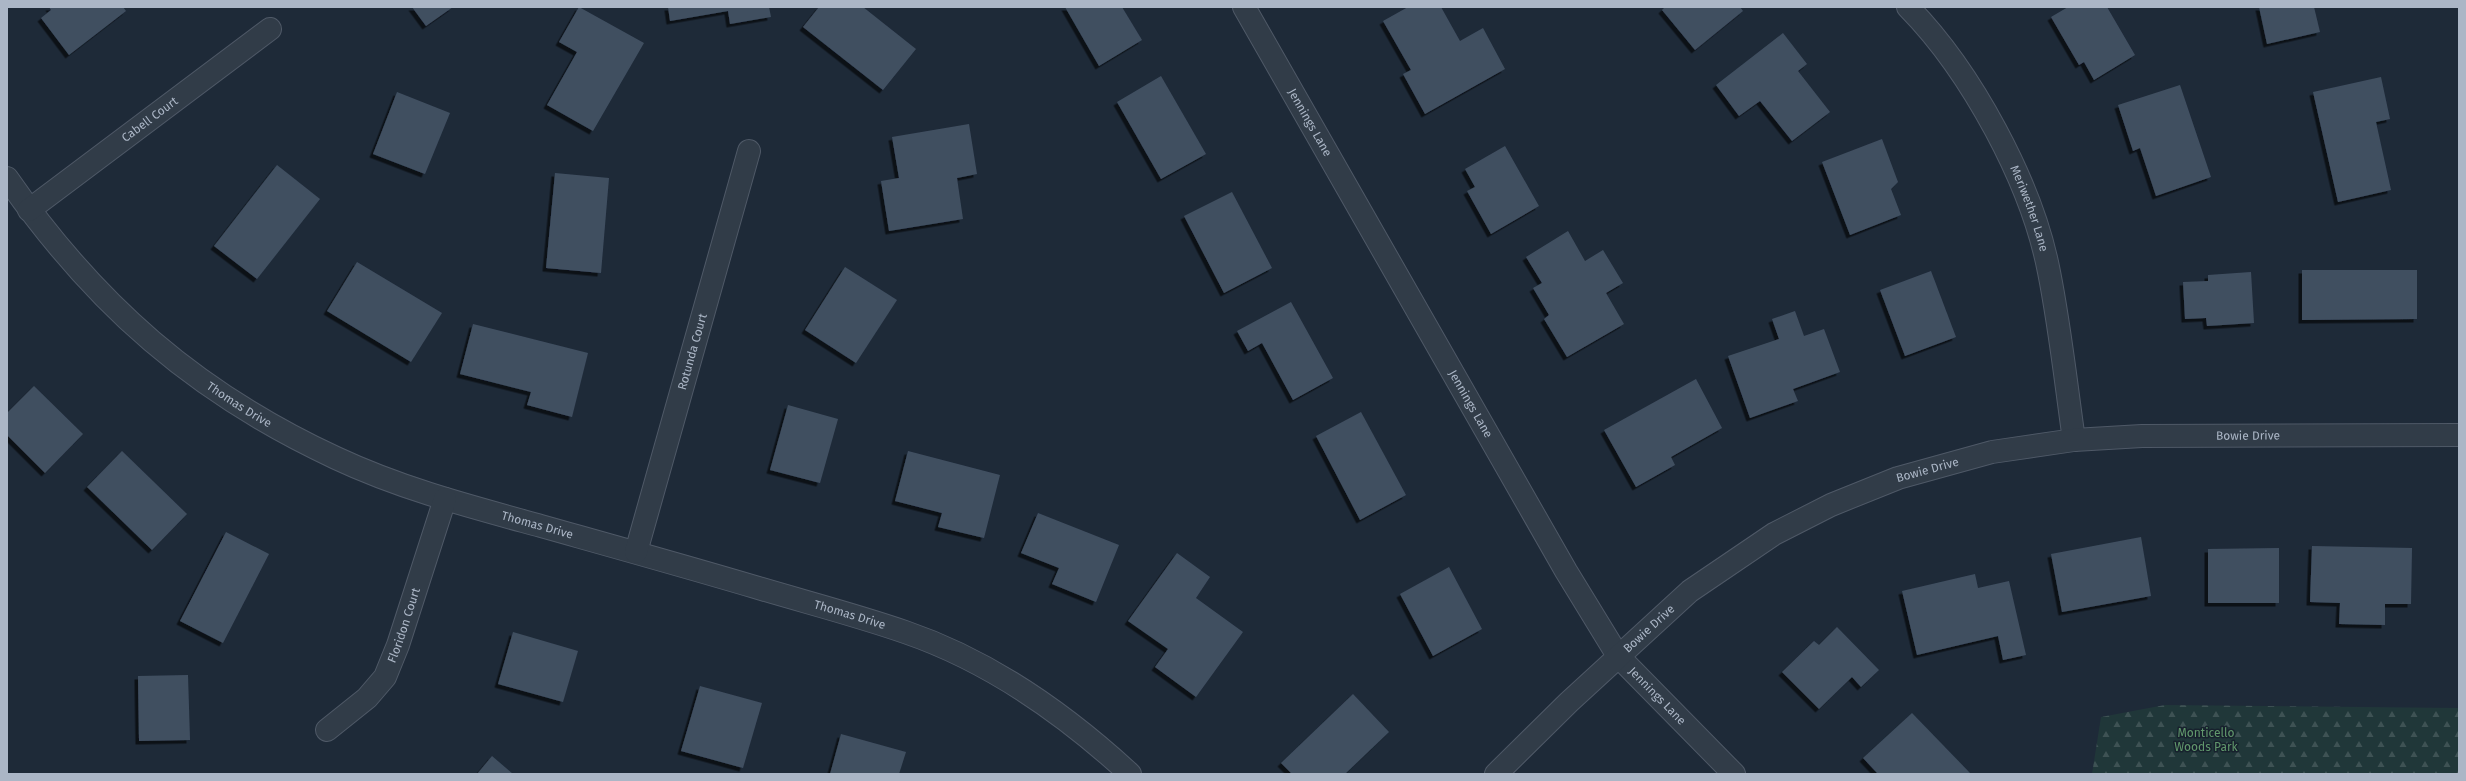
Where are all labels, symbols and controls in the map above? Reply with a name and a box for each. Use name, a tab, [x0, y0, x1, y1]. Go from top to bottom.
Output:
street label: Jennings Lane	[1285, 86, 1335, 159]
street label: Cabell Court	[119, 93, 181, 145]
street label: Meriwether Lane	[2007, 163, 2051, 253]
street label: Rotunda Court	[675, 311, 710, 392]
street label: Jennings Lane	[1446, 368, 1495, 440]
street label: Thomas Drive	[204, 379, 274, 430]
street label: Bowie Drive	[2216, 429, 2280, 443]
street label: Bowie Drive	[1895, 455, 1960, 485]
street label: Thomas Drive	[500, 508, 575, 542]
street label: Floridon Court	[385, 585, 423, 665]
street label: Thomas Drive	[812, 597, 887, 632]
street label: Bowie Drive	[1621, 602, 1677, 656]
street label: Jennings Lane	[1626, 664, 1689, 728]
park label: Monticello Woods Park	[2174, 726, 2239, 754]

